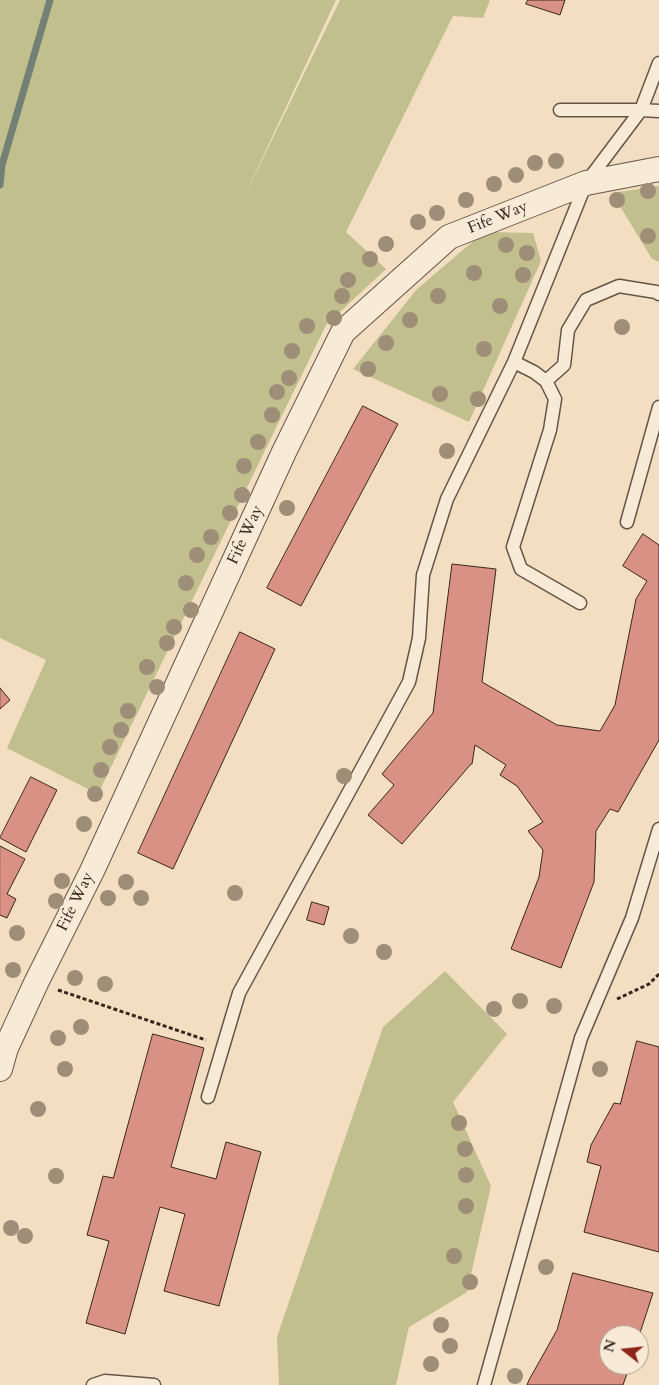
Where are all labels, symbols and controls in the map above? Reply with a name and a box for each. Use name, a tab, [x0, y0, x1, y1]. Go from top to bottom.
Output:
street label: Fife Way	[465, 197, 531, 239]
street label: Fife Way	[224, 502, 268, 568]
street label: Fife Way	[54, 869, 98, 935]
north arrow	[599, 1325, 649, 1375]
text: N	[599, 1338, 621, 1354]

